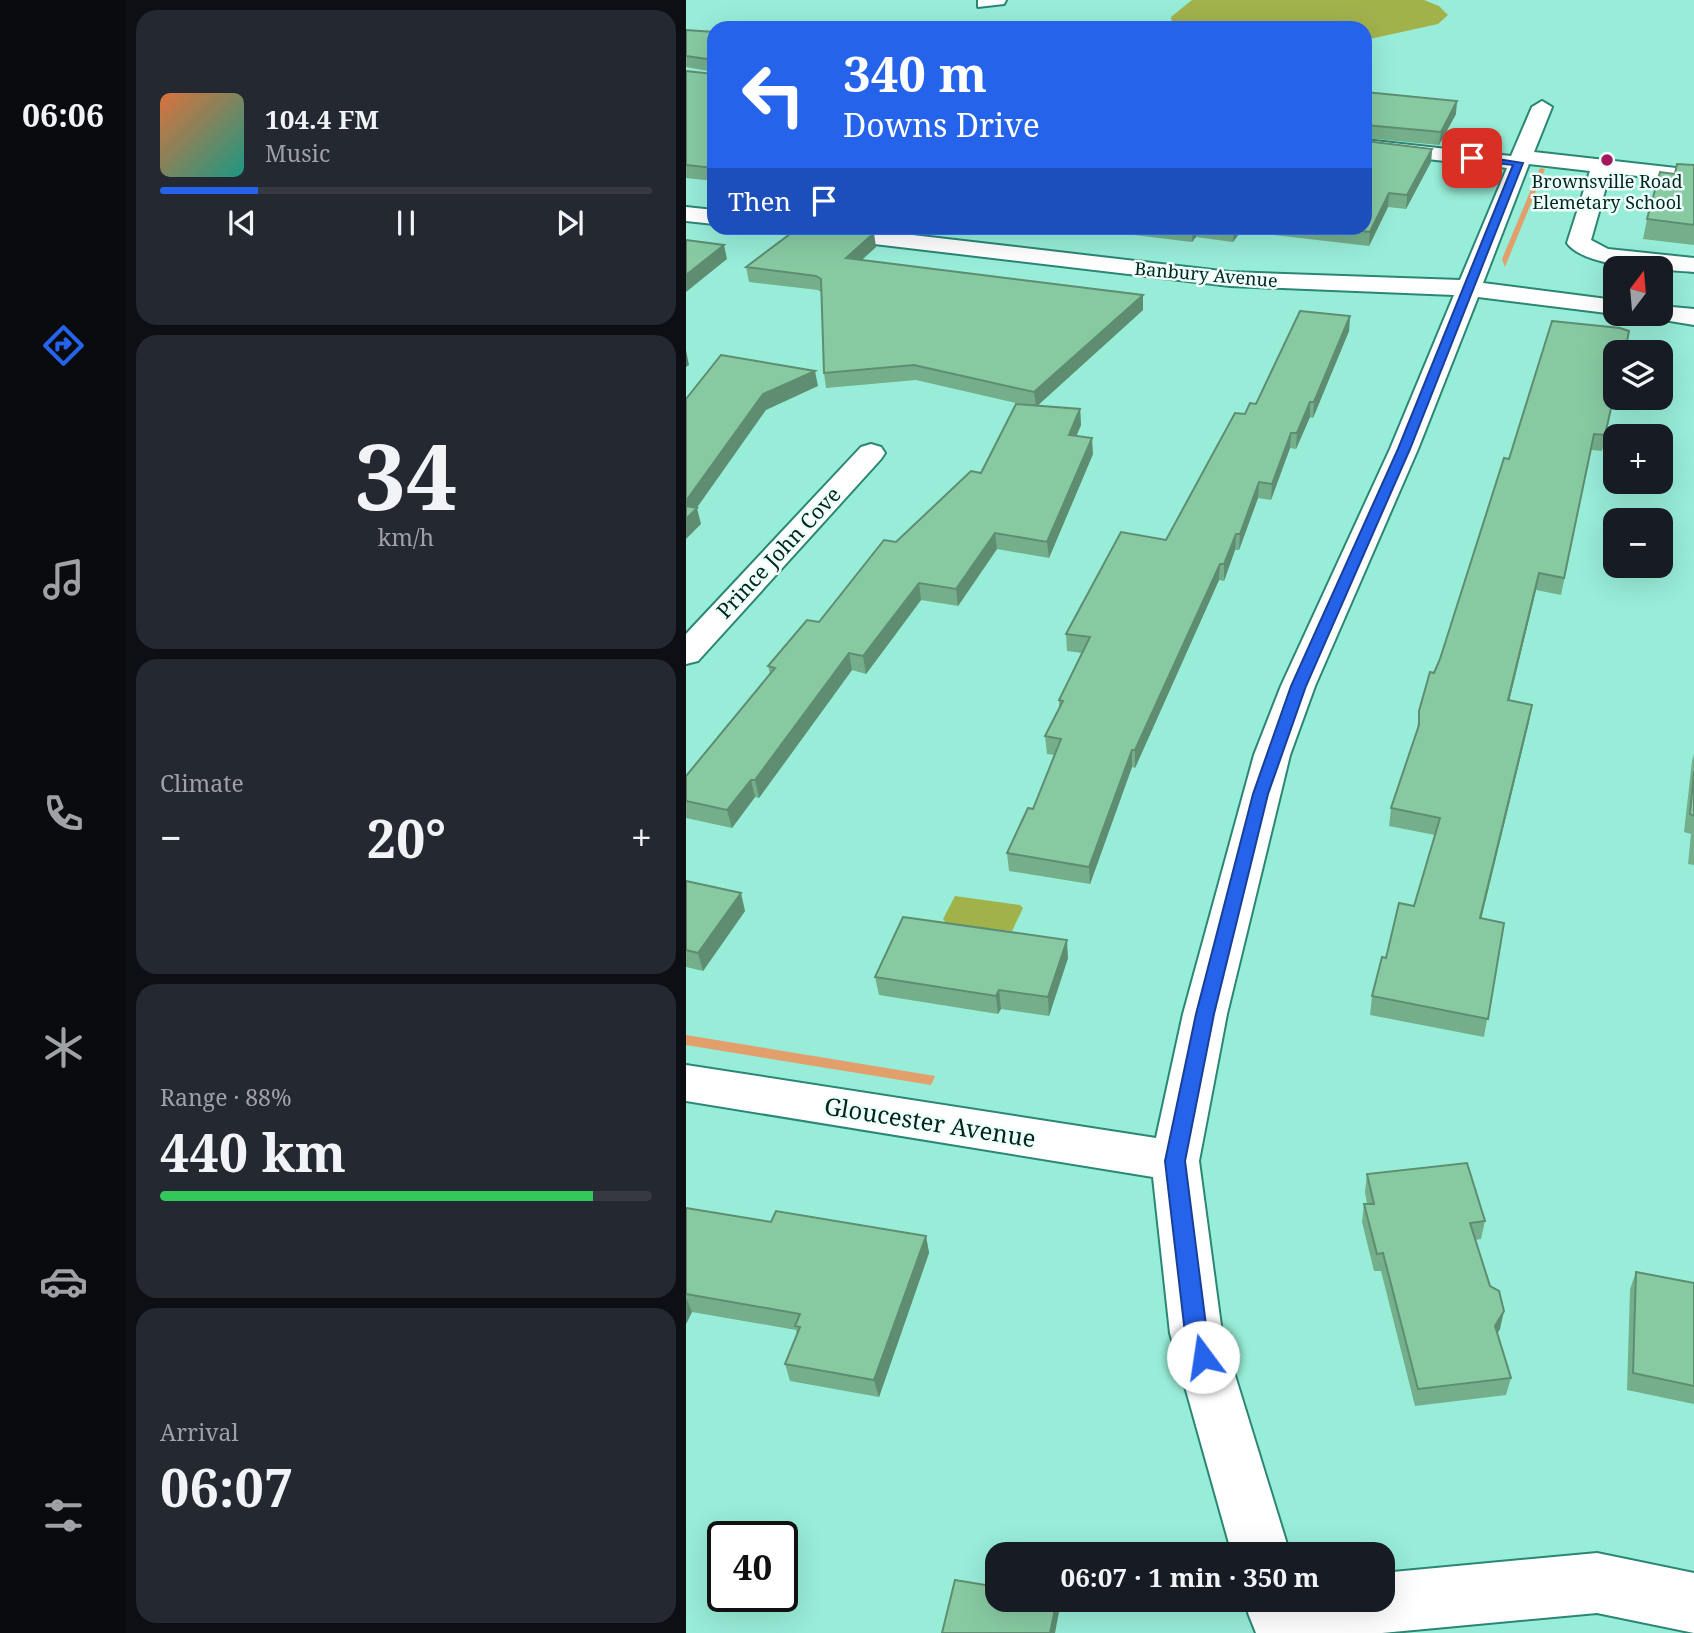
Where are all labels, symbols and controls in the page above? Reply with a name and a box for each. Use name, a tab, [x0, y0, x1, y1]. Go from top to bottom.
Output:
text: 340 m	[843, 40, 987, 106]
icon: left	[728, 49, 819, 140]
text: 06:06	[22, 93, 104, 136]
text: 104.4 FM	[265, 101, 379, 137]
text: Downs Drive	[843, 103, 1040, 146]
pin	[1442, 128, 1502, 188]
text: Music	[265, 137, 330, 169]
icon: arrive	[1453, 139, 1491, 177]
marker: Brownsville Road Elemetary School	[1599, 152, 1615, 168]
place label: Brownsville Road Elemetary School	[1532, 169, 1682, 214]
icon: arrive	[805, 182, 843, 220]
text: Then	[728, 183, 791, 219]
icon: previous	[223, 204, 261, 242]
icon: pause	[387, 204, 425, 242]
icon: next	[551, 204, 589, 242]
street label: Banbury Avenue	[1133, 256, 1279, 292]
north arrow	[1603, 256, 1673, 326]
map controls	[1603, 256, 1673, 578]
icon: directions	[39, 321, 88, 370]
button: layers	[1603, 340, 1673, 410]
text: 34	[355, 413, 457, 537]
button: +	[1603, 424, 1673, 494]
street label: Prince John Cove	[710, 481, 847, 624]
button: −	[1603, 508, 1673, 578]
text: km/h	[378, 521, 434, 553]
icon: music	[39, 555, 88, 604]
text: Climate	[160, 767, 244, 799]
icon: phone	[39, 789, 88, 838]
text: 20°	[367, 802, 446, 873]
text: −	[160, 811, 182, 863]
text: +	[631, 811, 652, 863]
icon: climate	[39, 1023, 88, 1072]
text: Range · 88%	[160, 1081, 292, 1113]
street label: Gloucester Avenue	[822, 1089, 1038, 1155]
text: 440 km	[160, 1116, 346, 1187]
icon: car	[39, 1257, 88, 1306]
position arrow	[1166, 1320, 1240, 1394]
text: Arrival	[160, 1416, 239, 1448]
text: 06:07	[160, 1451, 293, 1522]
icon: filters	[39, 1491, 88, 1540]
speed limit sign: 40	[707, 1521, 798, 1612]
text: 06:07 · 1 min · 350 m	[1060, 1559, 1320, 1595]

